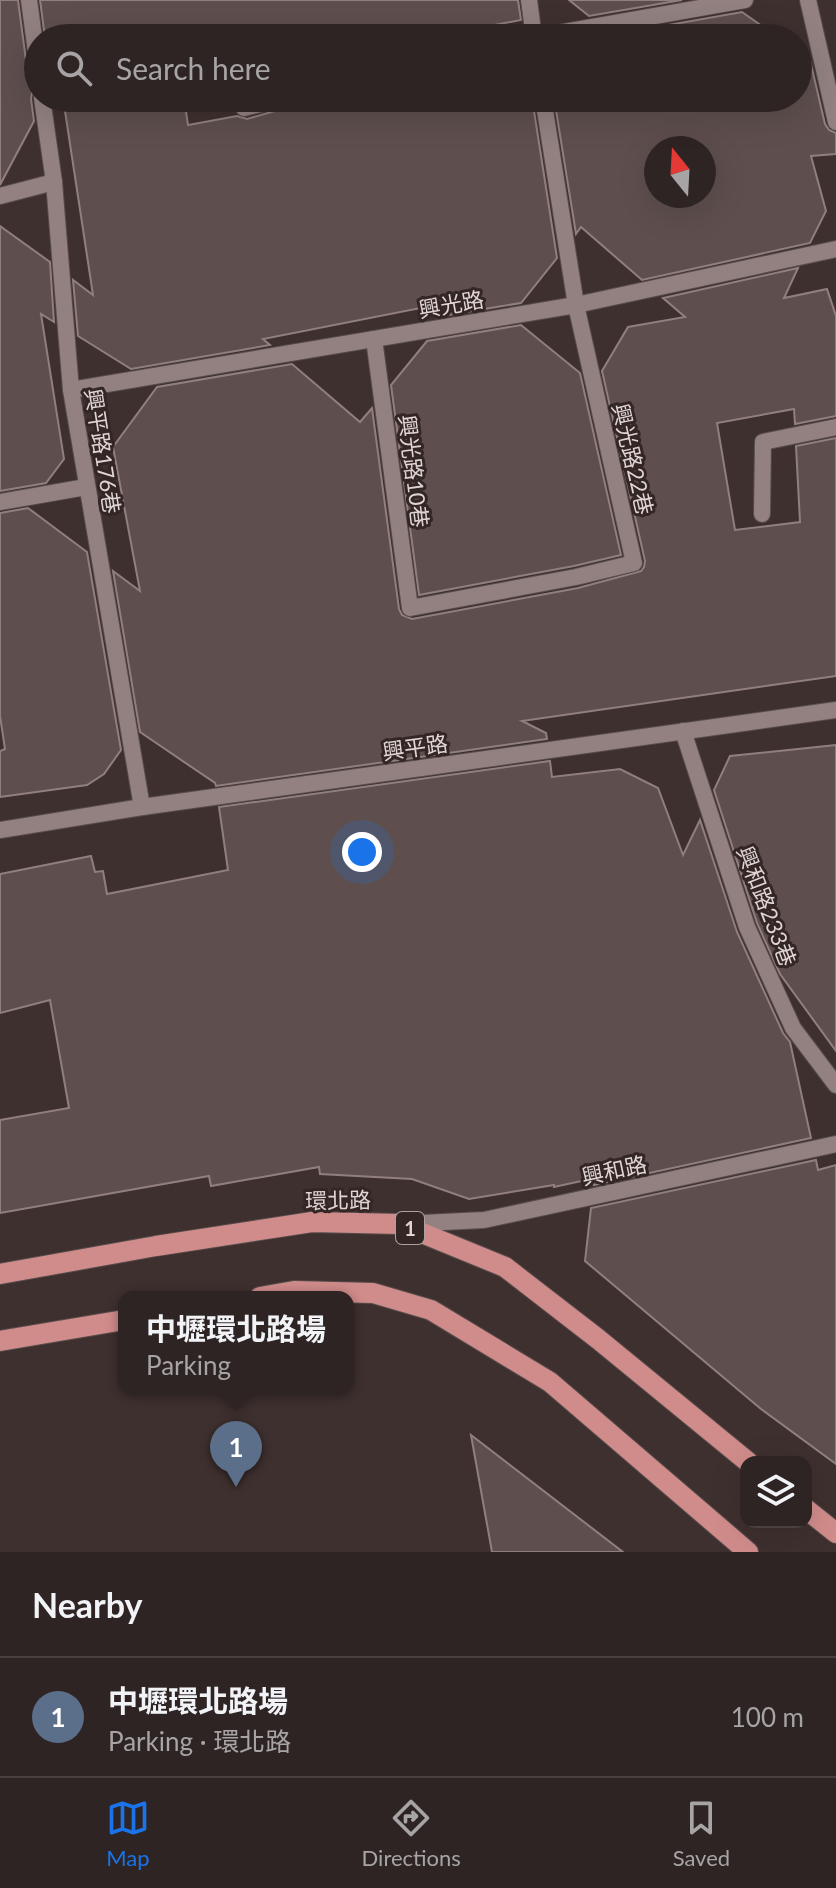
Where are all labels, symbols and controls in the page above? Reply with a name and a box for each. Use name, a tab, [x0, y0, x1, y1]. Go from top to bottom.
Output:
search box	[24, 24, 812, 112]
icon: search	[52, 46, 96, 90]
text: Search here	[116, 50, 271, 86]
north arrow	[644, 136, 716, 208]
street label: 興光路	[416, 285, 486, 323]
street label: 興平路176巷	[80, 387, 126, 515]
street label: 興光路22巷	[607, 401, 659, 517]
street label: 興光路10巷	[394, 413, 434, 529]
street label: 興平路	[380, 729, 450, 765]
your location	[342, 832, 382, 872]
street label: 興和路233巷	[732, 842, 802, 970]
street label: 興和路	[579, 1150, 649, 1190]
street label: 環北路	[305, 1186, 371, 1214]
road number: 1	[396, 1212, 424, 1244]
popup	[118, 1291, 354, 1395]
text: 中壢環北路場	[146, 1310, 326, 1346]
text: Parking	[146, 1349, 231, 1381]
pin: 1	[210, 1421, 262, 1487]
map controls	[740, 1456, 812, 1528]
button: layers	[740, 1456, 812, 1528]
text: Nearby	[32, 1584, 143, 1625]
text: 中壢環北路場	[108, 1682, 288, 1718]
text: 1	[50, 1701, 66, 1733]
text: 100 m	[731, 1701, 804, 1733]
text: Parking · 環北路	[108, 1725, 291, 1757]
tab: Map	[106, 1796, 150, 1871]
tab: Directions	[362, 1796, 461, 1871]
tab: Saved	[673, 1796, 730, 1871]

